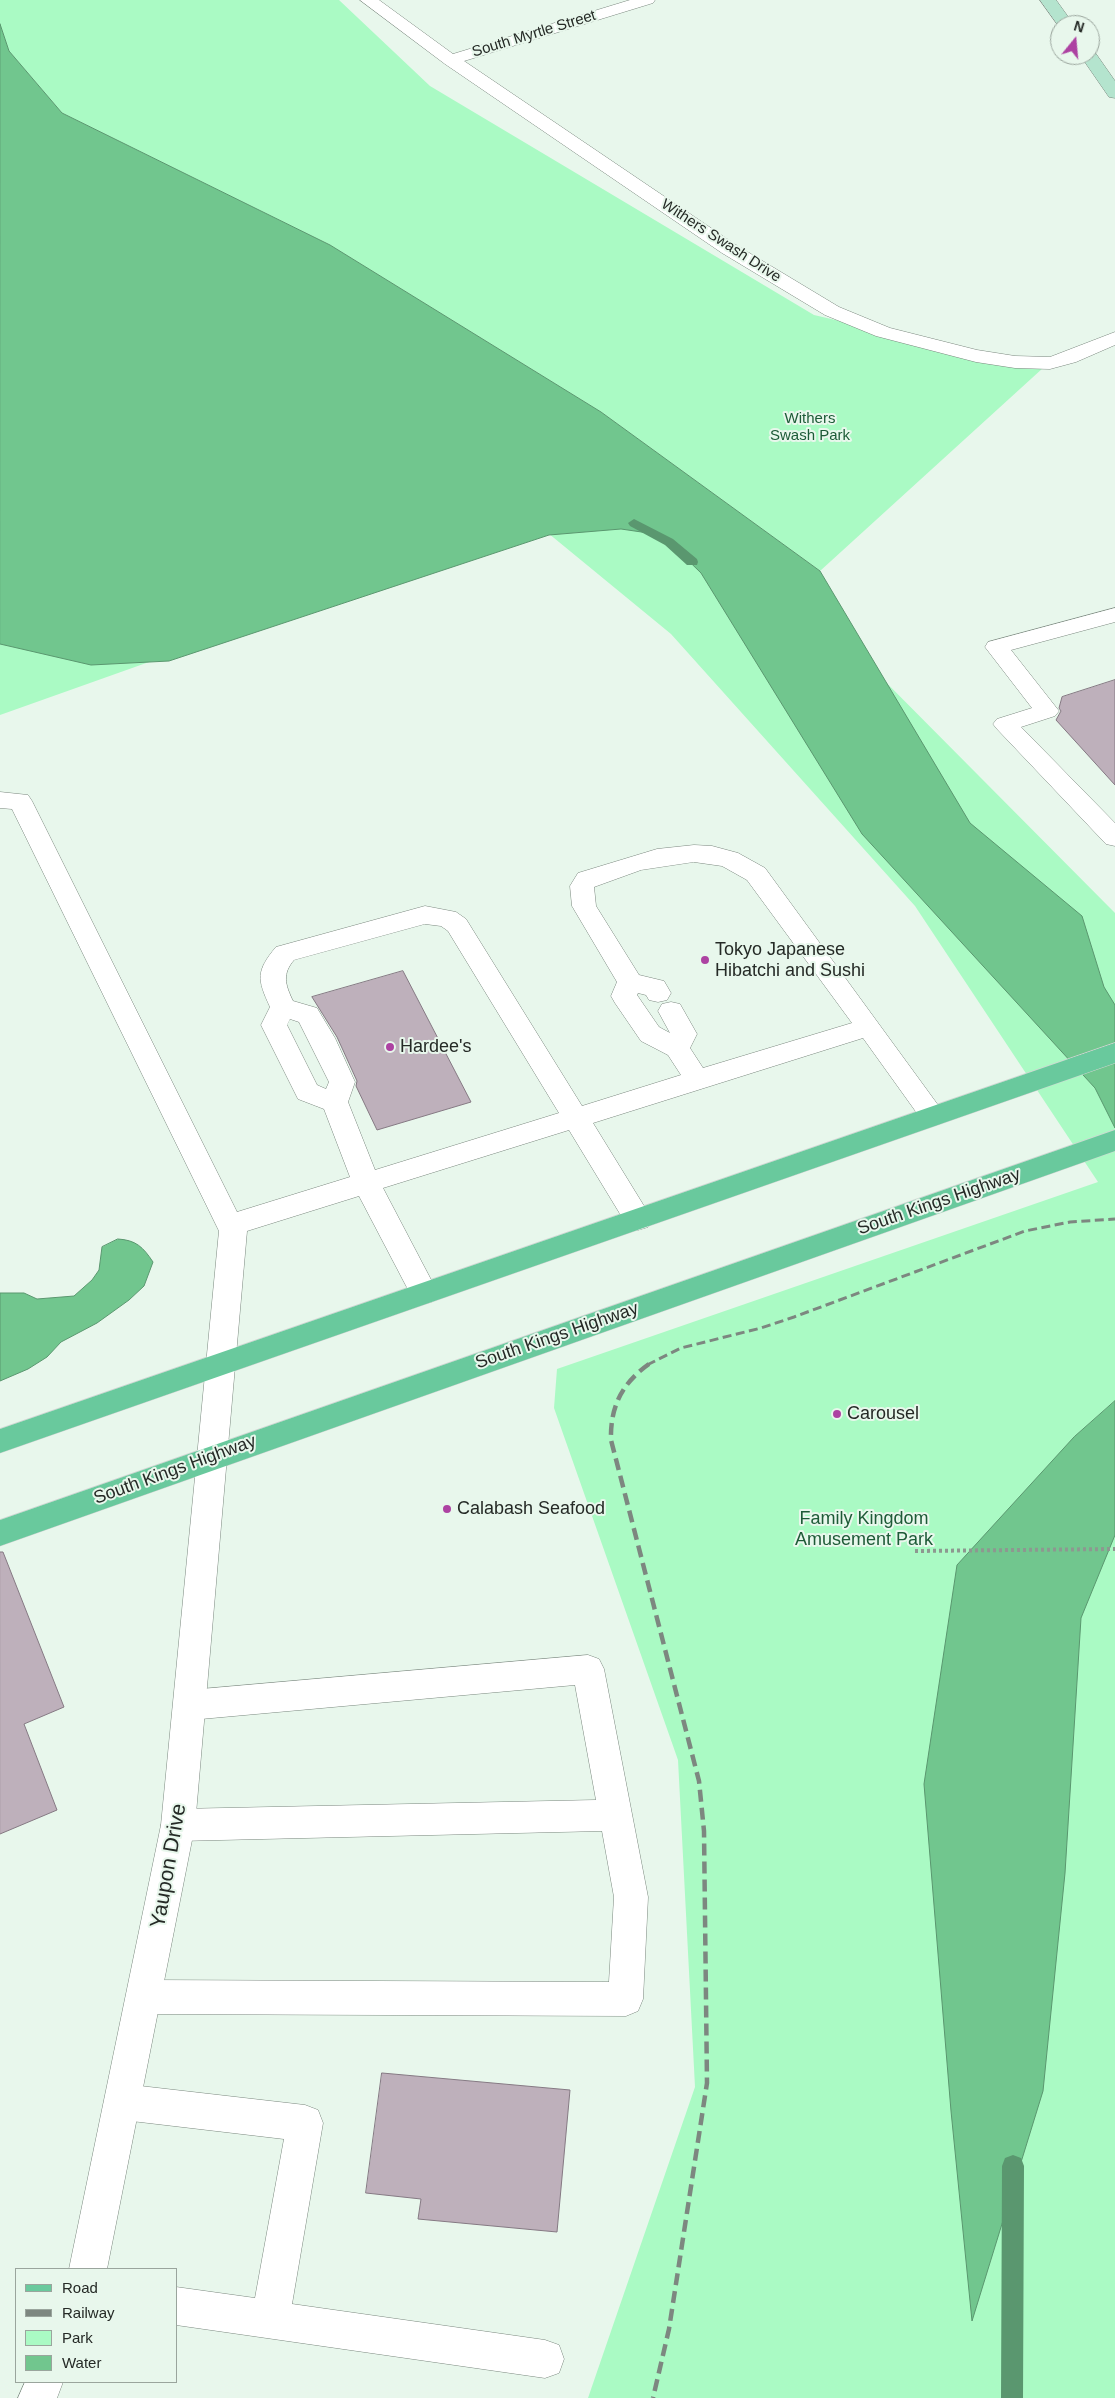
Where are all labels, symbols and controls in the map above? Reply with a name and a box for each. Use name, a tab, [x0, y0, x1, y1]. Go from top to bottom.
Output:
street label: South Myrtle Street	[470, 7, 598, 61]
north arrow	[1050, 15, 1100, 65]
text: N	[1072, 17, 1086, 36]
street label: Withers Swash Drive	[658, 196, 784, 286]
park label: Withers Swash Park	[770, 410, 850, 445]
place label: Tokyo Japanese Hibatchi and Sushi	[715, 939, 865, 982]
marker: Tokyo Japanese Hibatchi and Sushi	[699, 954, 711, 966]
place label: Hardee's	[400, 1036, 471, 1058]
marker: Hardee's	[384, 1041, 396, 1053]
street label: South Kings Highway	[855, 1164, 1023, 1240]
street label: South Kings Highway	[473, 1298, 641, 1374]
place label: Carousel	[847, 1403, 919, 1425]
marker: Carousel	[831, 1408, 843, 1420]
street label: South Kings Highway	[91, 1431, 259, 1509]
place label: Calabash Seafood	[457, 1498, 605, 1520]
marker: Calabash Seafood	[441, 1503, 453, 1515]
park label: Family Kingdom Amusement Park	[795, 1508, 933, 1550]
street label: Yaupon Drive	[146, 1802, 192, 1930]
legend	[15, 2268, 178, 2383]
text: Road	[62, 2279, 98, 2296]
text: Railway	[62, 2304, 115, 2321]
text: Park	[62, 2329, 93, 2346]
text: Water	[62, 2354, 101, 2371]

